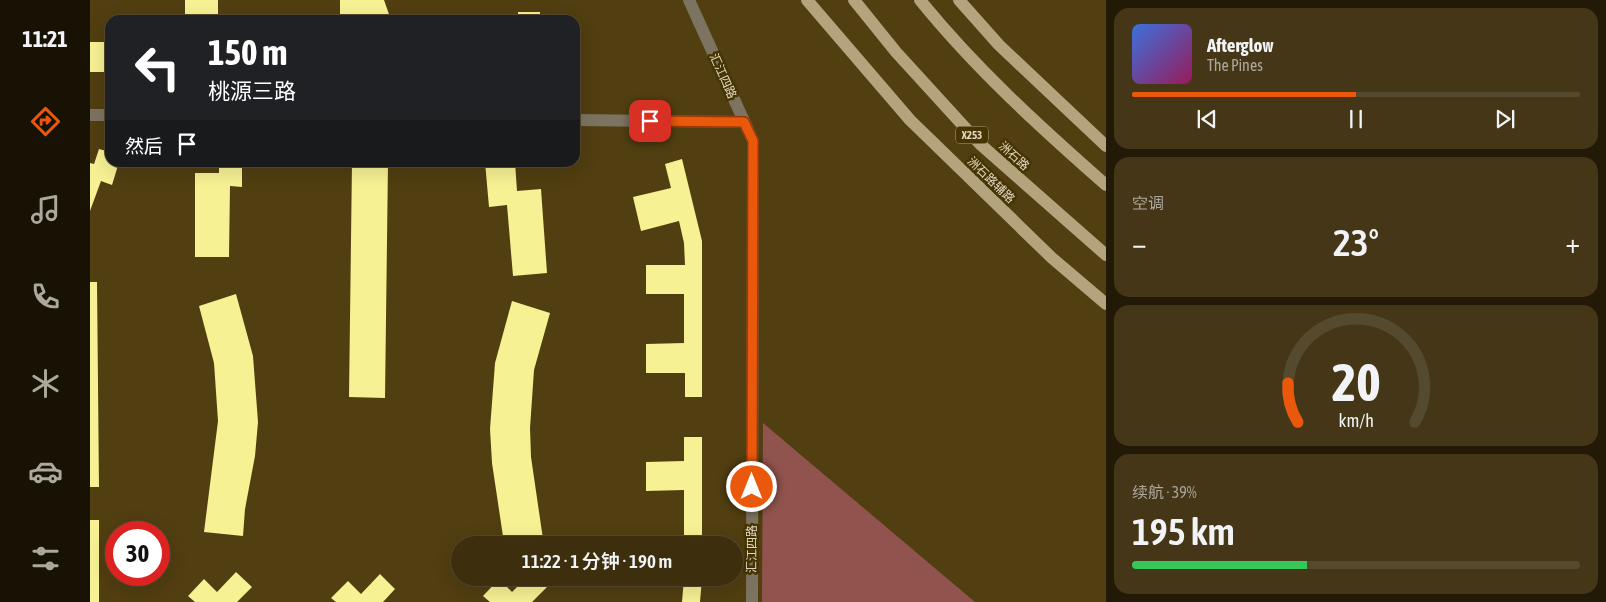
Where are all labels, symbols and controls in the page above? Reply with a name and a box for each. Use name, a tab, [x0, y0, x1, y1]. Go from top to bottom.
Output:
text: 11:21	[22, 26, 68, 52]
text: 150 m	[208, 32, 287, 72]
text: Afterglow	[1207, 34, 1274, 56]
icon: left	[125, 35, 190, 100]
street label: 汇江四路	[707, 51, 739, 101]
text: The Pines	[1207, 56, 1263, 74]
text: 桃源三路	[208, 78, 296, 104]
pin	[629, 100, 671, 142]
icon: directions	[28, 104, 63, 139]
icon: previous	[1193, 105, 1221, 133]
icon: pause	[1342, 105, 1370, 133]
icon: next	[1491, 105, 1519, 133]
icon: arrive	[636, 107, 664, 135]
road number: X253	[956, 126, 988, 144]
icon: arrive	[173, 130, 201, 158]
text: 然后	[125, 135, 163, 157]
street label: 洲石路	[996, 139, 1032, 173]
street label: 洲石路辅路	[965, 154, 1017, 206]
icon: music	[28, 192, 63, 227]
text: 空调	[1132, 194, 1164, 212]
text: 23°	[1333, 221, 1379, 264]
text: −	[1132, 227, 1147, 259]
text: +	[1565, 227, 1580, 259]
icon: phone	[28, 279, 63, 314]
text: 20	[1332, 352, 1380, 412]
icon: climate	[28, 366, 63, 401]
text: km/h	[1338, 410, 1374, 431]
icon: car	[28, 454, 63, 489]
position arrow	[725, 460, 777, 512]
text: 续航 · 39%	[1132, 483, 1197, 501]
text: 195 km	[1132, 510, 1235, 553]
speed limit sign: 30	[105, 521, 170, 586]
street label: 汇江四路	[745, 525, 759, 573]
icon: filters	[28, 541, 63, 576]
text: 11:22 · 1 分钟 · 190 m	[522, 550, 672, 572]

